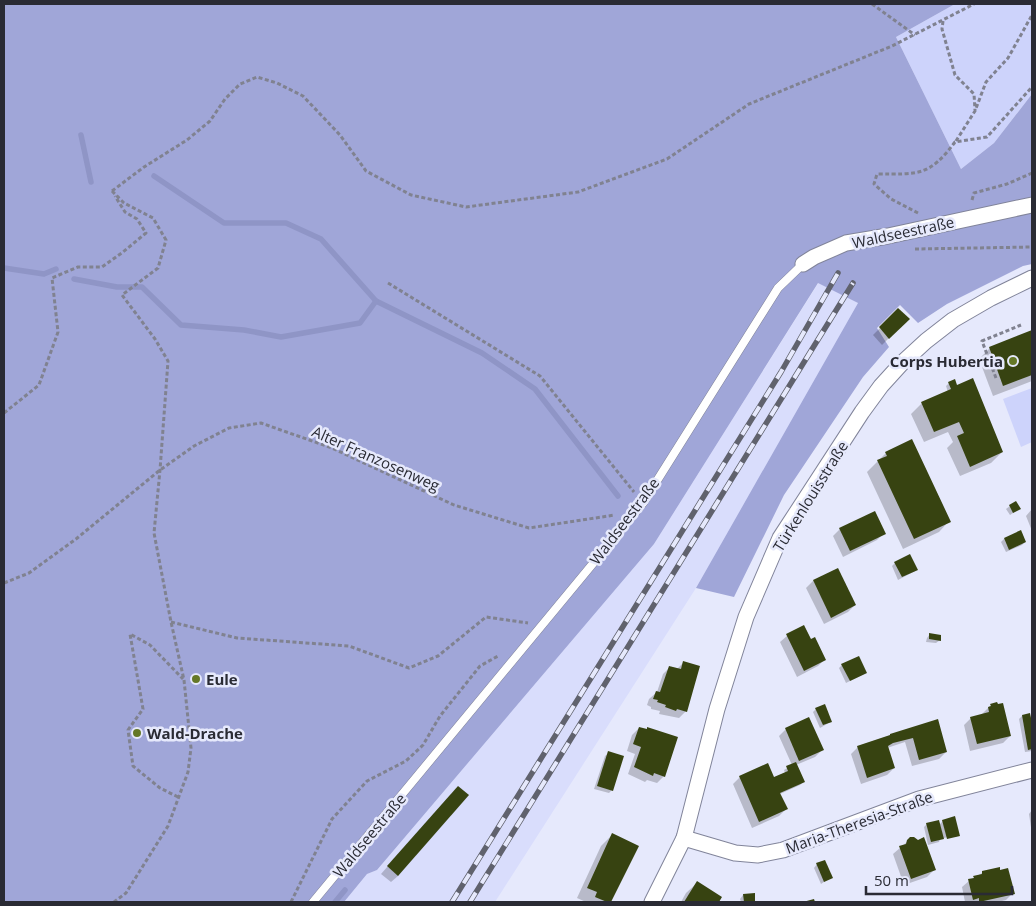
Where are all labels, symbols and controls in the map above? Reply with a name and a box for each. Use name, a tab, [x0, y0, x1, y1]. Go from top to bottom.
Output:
street label: Waldseestraße	[850, 211, 956, 253]
place label: Corps Hubertia	[890, 351, 1003, 371]
marker: Corps Hubertia	[1007, 355, 1019, 367]
street label: Alter Franzosenweg	[309, 421, 443, 495]
street label: Türkenlouisstraße	[768, 437, 852, 555]
street label: Waldseestraße	[585, 474, 663, 568]
place label: Eule	[206, 669, 238, 689]
marker: Eule	[190, 673, 202, 685]
place label: Wald-Drache	[147, 723, 243, 743]
marker: Wald-Drache	[131, 727, 143, 739]
street label: Maria-Theresia-Straße	[783, 786, 935, 858]
street label: Waldseestraße	[328, 789, 410, 881]
scale bar	[866, 864, 1012, 896]
text: 50 m	[874, 870, 909, 890]

